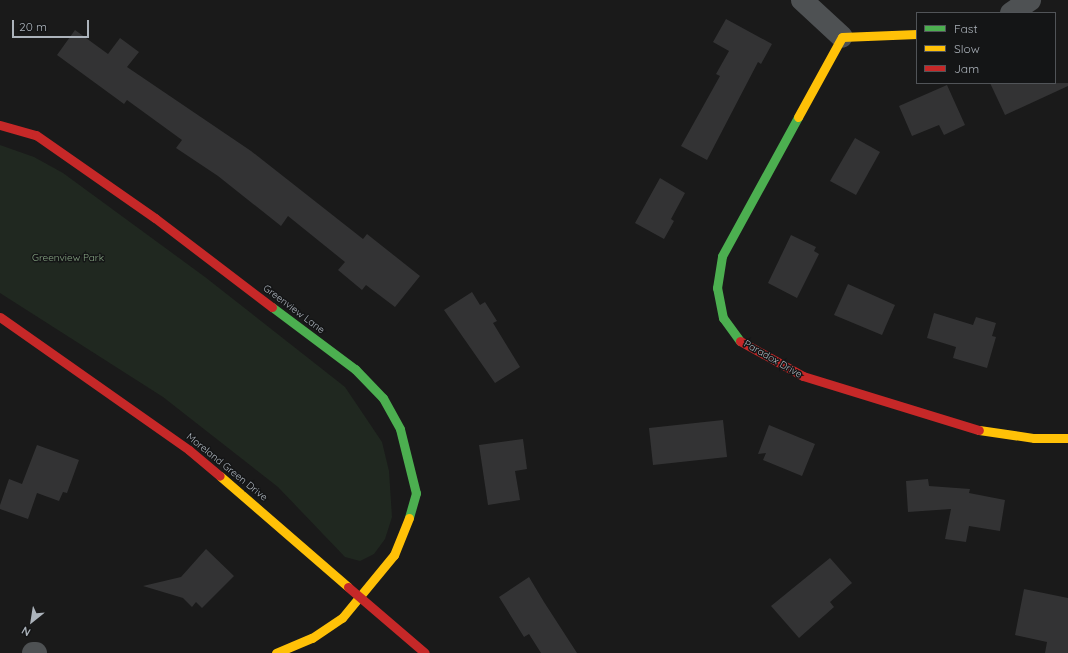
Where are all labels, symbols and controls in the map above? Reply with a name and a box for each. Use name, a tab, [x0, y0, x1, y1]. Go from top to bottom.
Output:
scale bar	[14, 12, 91, 38]
legend	[916, 12, 1056, 84]
text: 20 m	[19, 19, 47, 34]
text: Fast	[954, 21, 978, 36]
text: Slow	[954, 41, 980, 56]
text: Jam	[954, 61, 979, 76]
park label: Greenview Park	[32, 252, 104, 264]
street label: Greenview Lane	[261, 282, 327, 336]
street label: Paradox Drive	[742, 337, 804, 381]
street label: Moreland Green Drive	[184, 431, 270, 503]
north arrow	[12, 601, 52, 641]
text: N	[19, 623, 33, 639]

